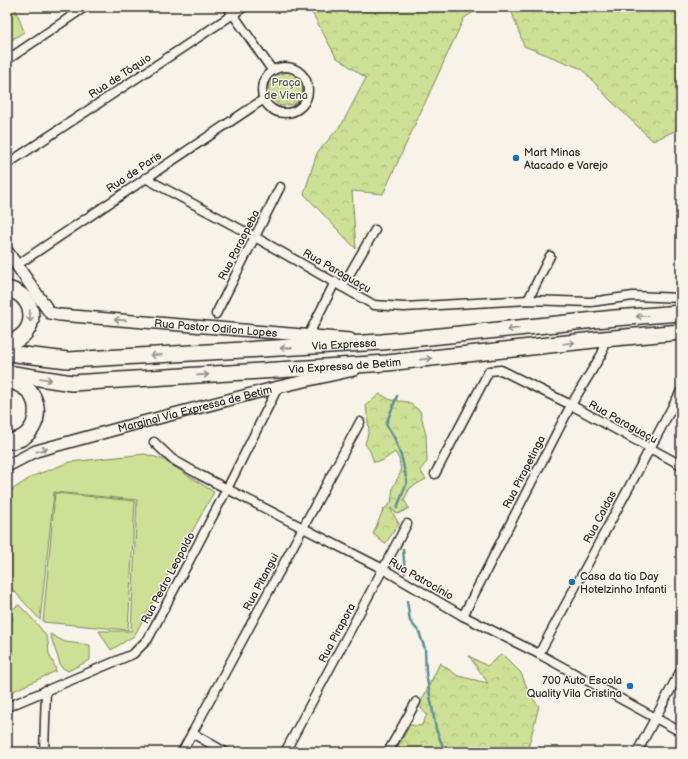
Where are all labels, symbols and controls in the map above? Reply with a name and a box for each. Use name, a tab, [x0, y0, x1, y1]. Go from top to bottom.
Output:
street label: Rua de Tóquio	[86, 51, 154, 101]
park label: Praça de Viena	[264, 76, 308, 102]
place label: Mart Minas Atacado e Varejo	[524, 146, 608, 172]
street label: Rua de Paris	[104, 149, 164, 195]
marker: Mart Minas Atacado e Varejo	[511, 153, 521, 163]
street label: Rua Paraopeba	[216, 208, 262, 282]
street label: Rua Paraguaçu	[301, 246, 373, 296]
one-way arrow	[26, 309, 33, 322]
one-way arrow	[636, 312, 649, 319]
one-way arrow	[114, 316, 127, 323]
street label: Rua Pastor Odilon Lopes	[154, 316, 278, 340]
one-way arrow	[507, 325, 520, 332]
street label: Via Expressa	[311, 336, 377, 353]
one-way arrow	[562, 339, 575, 347]
one-way arrow	[280, 344, 293, 351]
one-way arrow	[150, 351, 163, 358]
street label: Via Expressa de Betim	[288, 355, 402, 376]
one-way arrow	[419, 355, 432, 363]
one-way arrow	[196, 371, 209, 378]
one-way arrow	[39, 375, 52, 383]
street label: Marginal Via Expressa de Betim	[116, 382, 273, 435]
street label: Rua Paraguaçu	[586, 398, 660, 446]
street label: Rua Pirapetinga	[500, 433, 548, 511]
one-way arrow	[35, 446, 48, 453]
street label: Rua Caldas	[581, 488, 620, 545]
street label: Rua Pedro Leopoldo	[138, 530, 198, 626]
street label: Rua Pitangui	[240, 551, 282, 613]
street label: Rua Patrocínio	[386, 555, 456, 603]
place label: Casa da tia Day Hotelzinho Infanti	[580, 570, 667, 596]
marker: Casa da tia Day Hotelzinho Infanti	[567, 577, 577, 587]
street label: Rua Pirapora	[316, 601, 358, 665]
place label: 700 Auto Escola Quality Vila Cristina	[527, 674, 622, 700]
marker: 700 Auto Escola Quality Vila Cristina	[625, 681, 635, 691]

